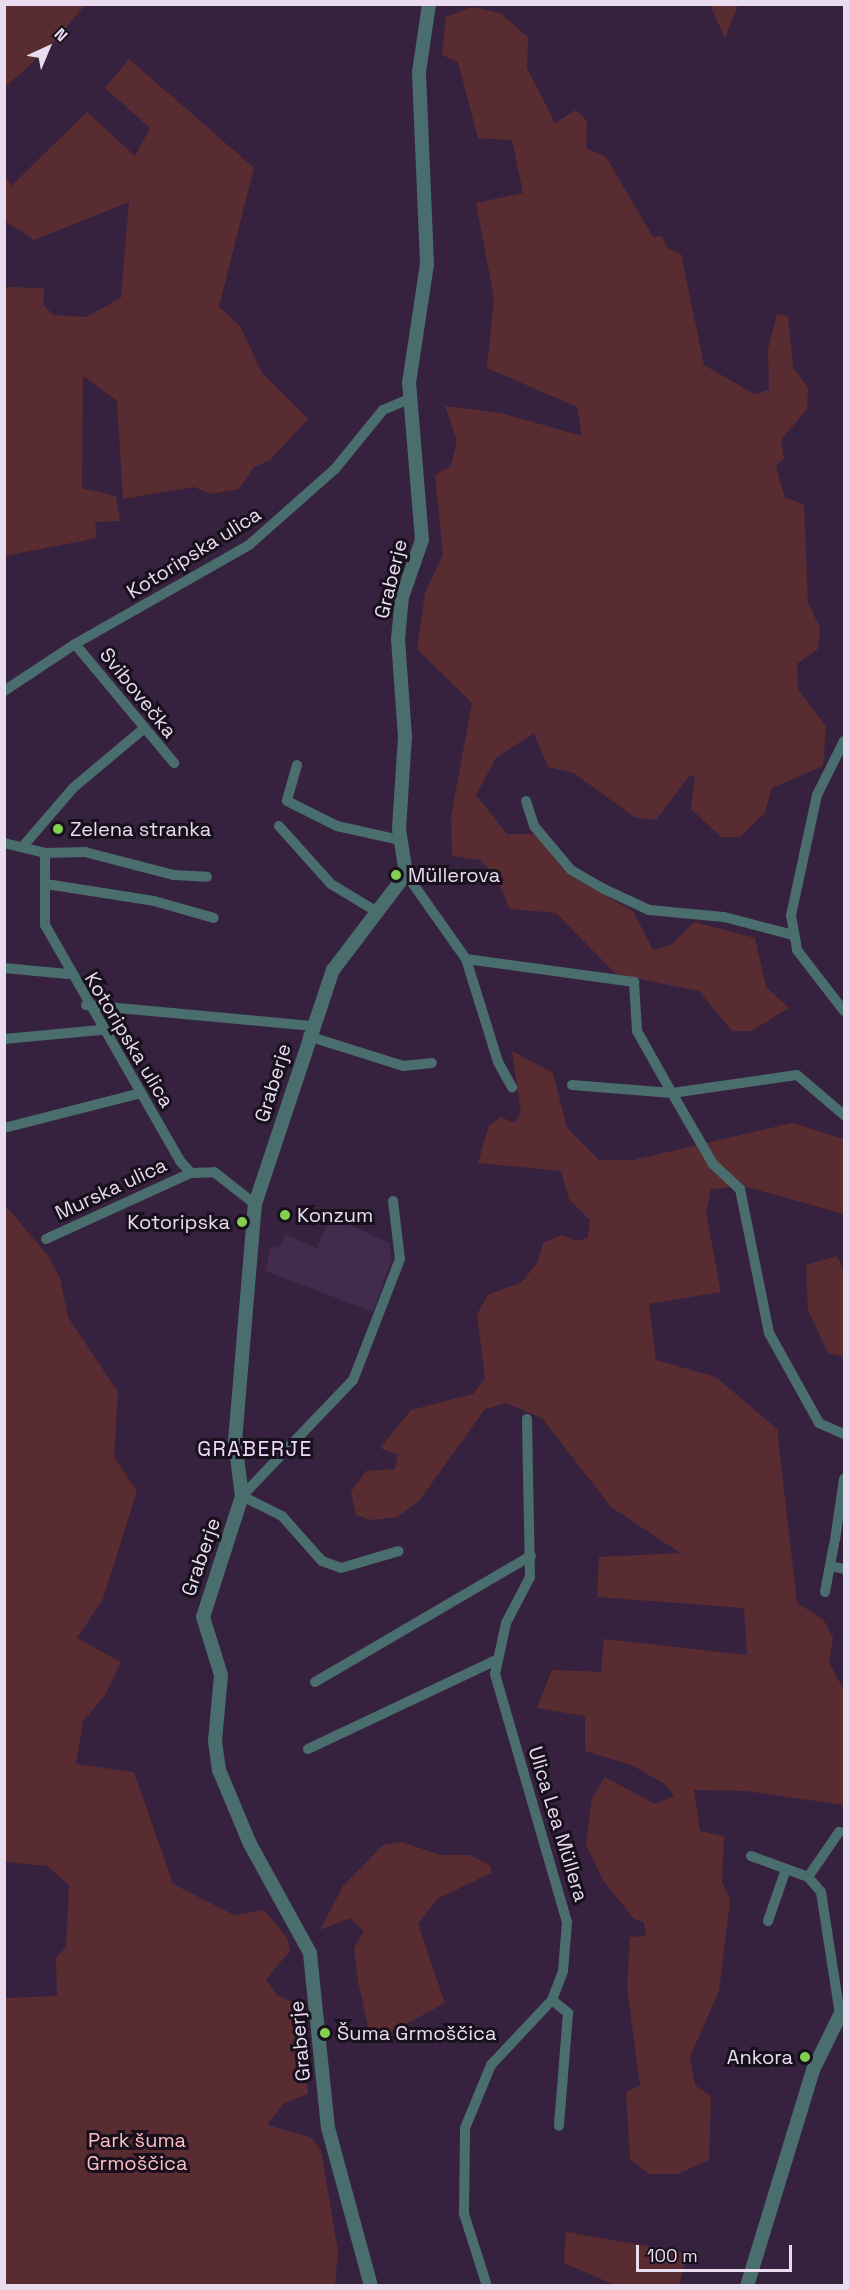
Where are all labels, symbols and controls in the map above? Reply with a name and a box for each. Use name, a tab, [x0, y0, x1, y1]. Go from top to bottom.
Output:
north arrow	[18, 18, 78, 78]
text: N	[50, 23, 72, 46]
street label: Kotoripska ulica	[123, 502, 265, 604]
street label: Graberje	[370, 537, 412, 621]
street label: Svibovečka	[94, 643, 182, 743]
place label: Zelena stranka	[70, 817, 211, 841]
marker: Zelena stranka	[51, 822, 65, 836]
place label: Müllerova	[408, 863, 500, 887]
marker: Müllerova	[389, 868, 403, 882]
street label: Kotoripska ulica	[79, 968, 179, 1112]
street label: Graberje	[250, 1041, 296, 1125]
street label: Murska ulica	[52, 1153, 170, 1225]
place label: Konzum	[297, 1203, 373, 1227]
marker: Konzum	[278, 1208, 292, 1222]
place label: Kotoripska	[127, 1210, 230, 1234]
marker: Kotoripska	[235, 1215, 249, 1229]
district label: GRABERJE	[197, 1436, 313, 1462]
street label: Graberje	[176, 1515, 226, 1599]
street label: Ulica Lea Müllera	[523, 1744, 593, 1904]
street label: Graberje	[285, 2000, 315, 2082]
place label: Šuma Grmoščica	[337, 2021, 496, 2045]
marker: Šuma Grmoščica	[318, 2026, 332, 2040]
place label: Ankora	[727, 2045, 793, 2069]
marker: Ankora	[798, 2050, 812, 2064]
park label: Park šuma Grmoščica	[86, 2128, 188, 2175]
scale bar	[639, 2233, 795, 2271]
text: 100 m	[647, 2244, 698, 2267]

